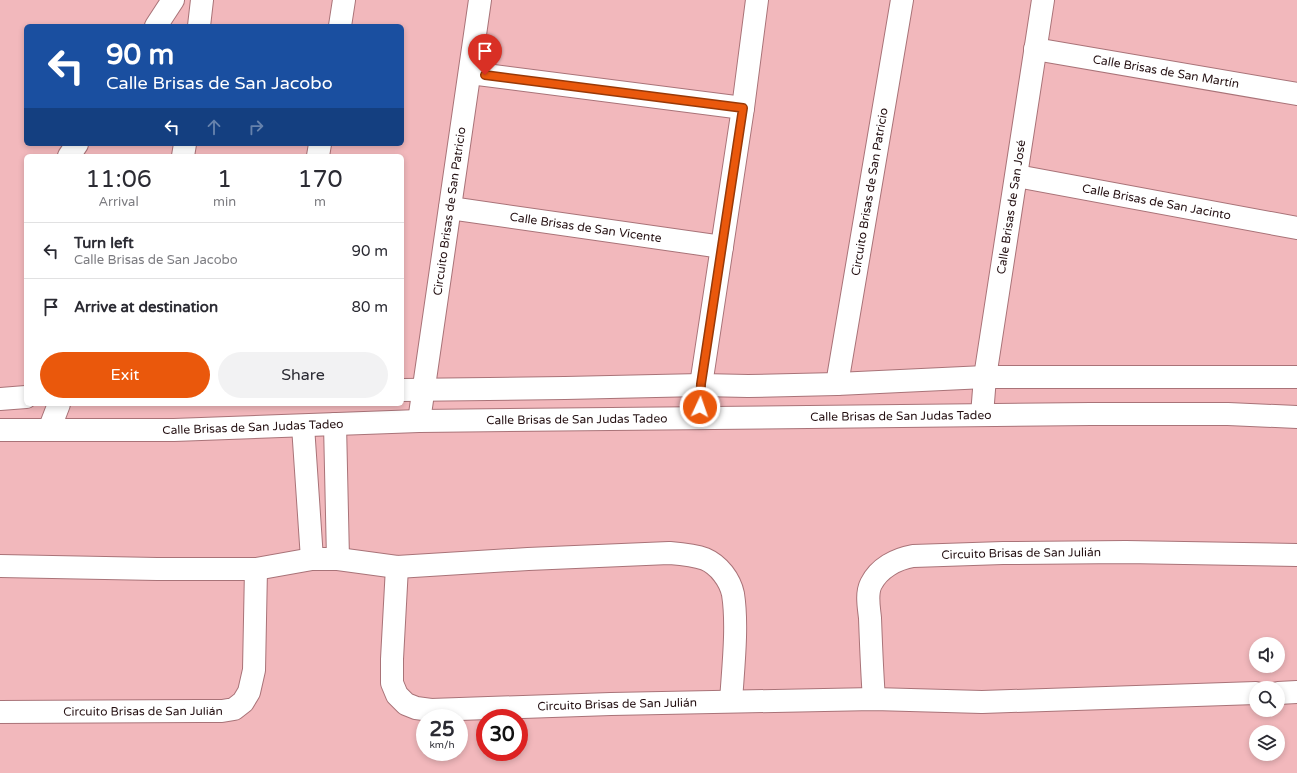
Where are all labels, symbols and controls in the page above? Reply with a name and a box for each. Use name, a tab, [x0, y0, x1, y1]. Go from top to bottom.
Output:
pin	[468, 34, 502, 75]
text: 90 m	[106, 38, 174, 72]
icon: left	[40, 40, 92, 92]
icon: arrive	[474, 40, 496, 62]
street label: Calle Brisas de San Martín	[1092, 52, 1240, 91]
text: Calle Brisas de San Jacobo	[106, 72, 333, 94]
street label: Circuito Brisas de San Patricio	[848, 107, 891, 277]
icon: left	[161, 116, 183, 138]
icon: ahead	[203, 116, 225, 138]
icon: right	[245, 116, 267, 138]
street label: Circuito Brisas de San Patricio	[430, 126, 469, 296]
street label: Calle Brisas de San José	[994, 139, 1028, 275]
text: 11:06	[85, 165, 152, 194]
text: 1	[217, 165, 232, 194]
text: 170	[297, 165, 343, 194]
street label: Calle Brisas de San Jacinto	[1081, 181, 1232, 223]
text: Arrival	[98, 194, 139, 210]
text: min	[213, 194, 236, 210]
text: m	[314, 194, 326, 210]
street label: Calle Brisas de San Vicente	[509, 210, 663, 245]
text: Turn left	[74, 234, 134, 252]
icon: left	[40, 240, 62, 262]
text: 90 m	[351, 242, 388, 260]
text: Calle Brisas de San Jacobo	[74, 252, 238, 268]
icon: arrive	[40, 296, 62, 318]
text: Arrive at destination	[74, 298, 218, 316]
text: 80 m	[351, 298, 388, 316]
button: Exit	[40, 352, 210, 398]
button: Share	[218, 352, 388, 398]
position arrow	[679, 386, 721, 428]
street label: Calle Brisas de San Judas Tadeo	[810, 408, 992, 424]
street label: Calle Brisas de San Judas Tadeo	[486, 411, 668, 427]
street label: Calle Brisas de San Judas Tadeo	[162, 417, 344, 437]
street label: Circuito Brisas de San Julián	[941, 545, 1101, 562]
map controls	[1249, 637, 1285, 761]
button: sound	[1249, 637, 1285, 673]
button: search	[1249, 681, 1285, 717]
street label: Circuito Brisas de San Julián	[537, 695, 697, 713]
street label: Circuito Brisas de San Julián	[63, 704, 223, 719]
speed limit sign: 30	[476, 709, 528, 761]
text: 25	[429, 718, 455, 742]
button: layers	[1249, 725, 1285, 761]
text: km/h	[429, 739, 455, 751]

